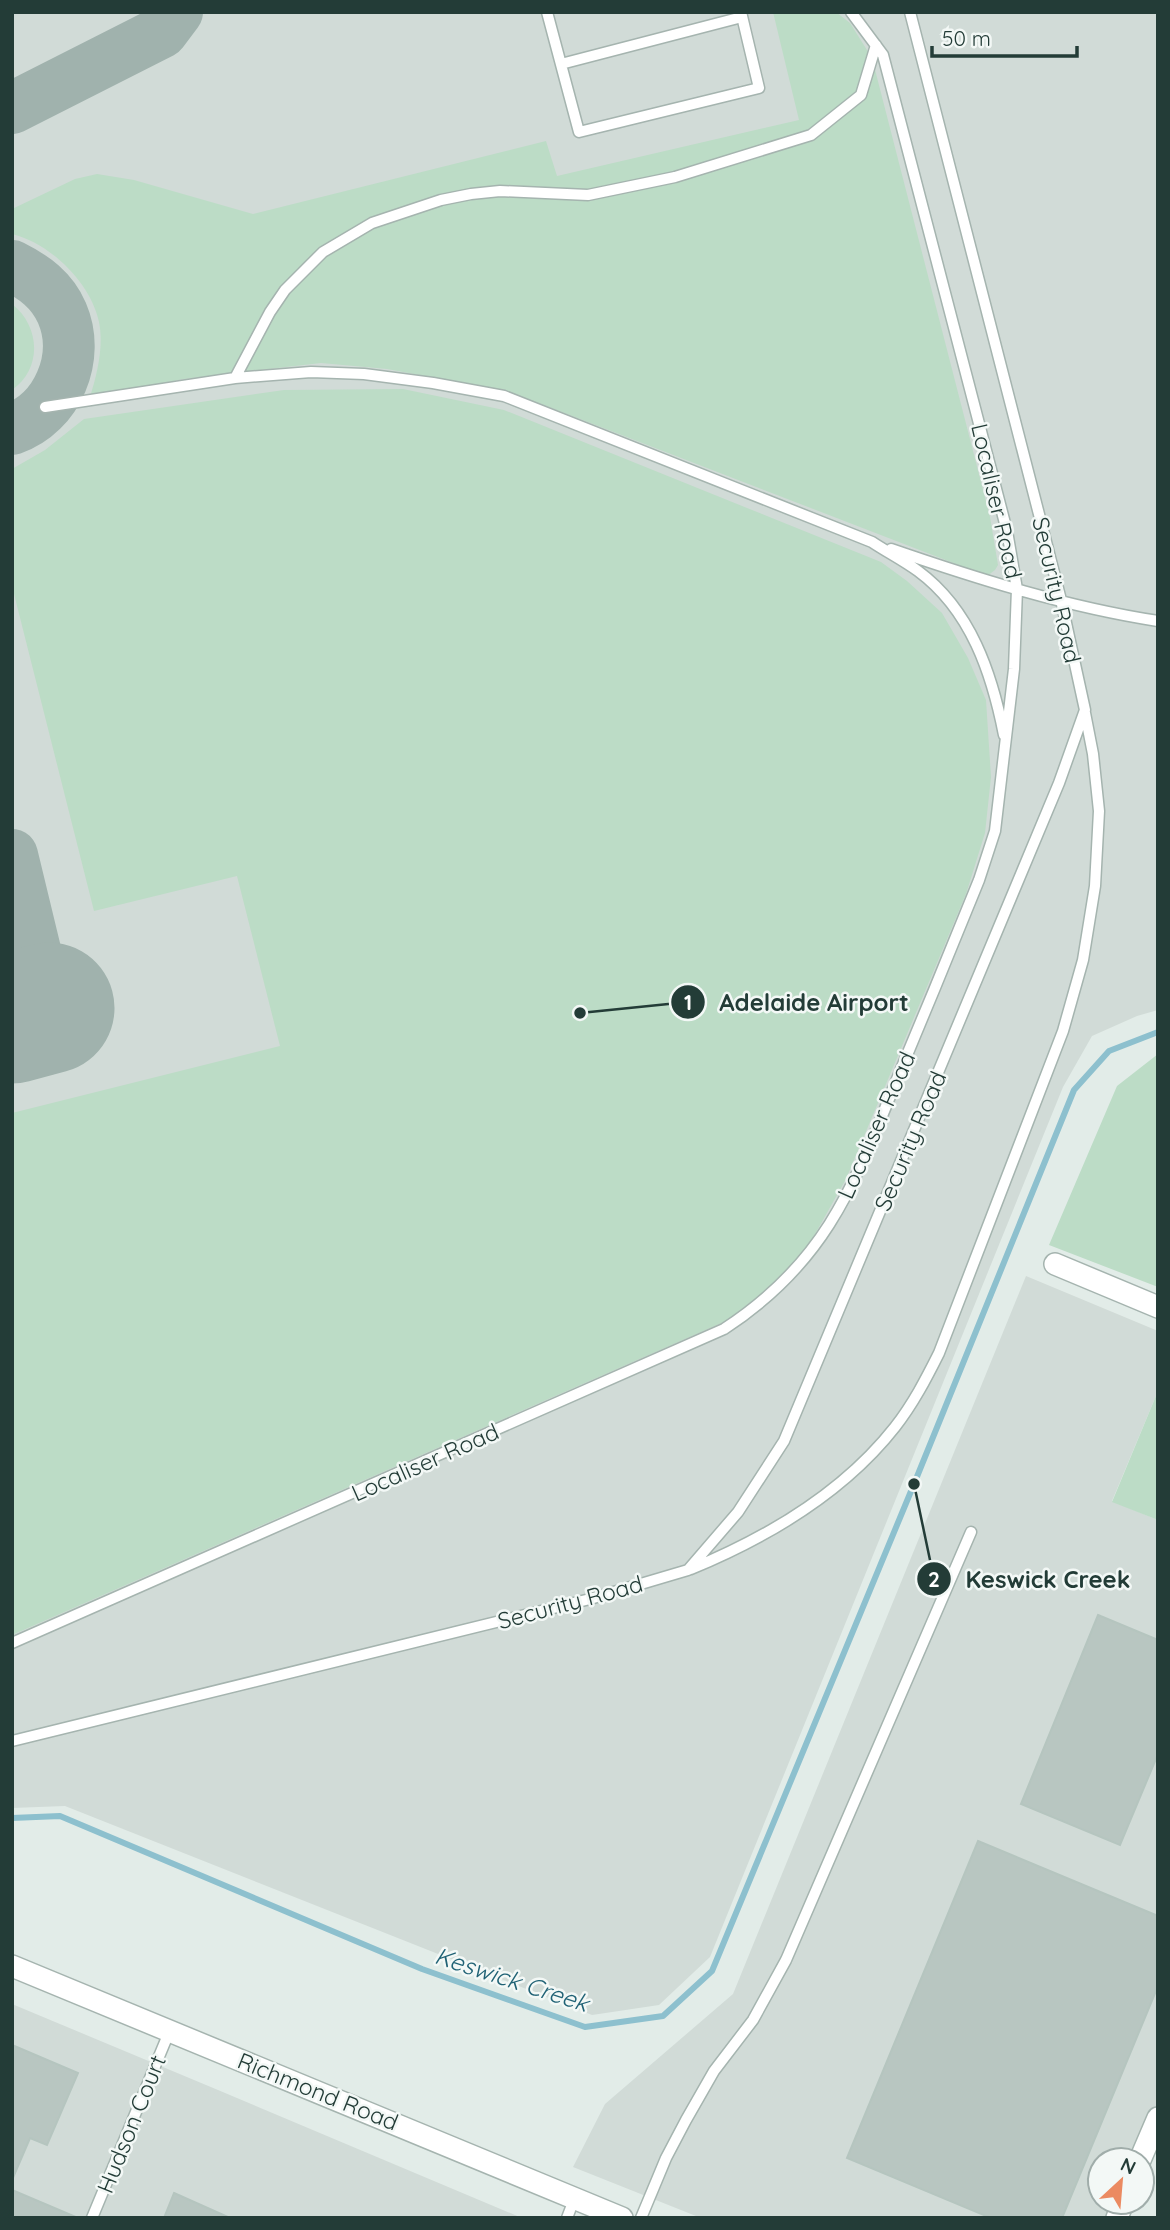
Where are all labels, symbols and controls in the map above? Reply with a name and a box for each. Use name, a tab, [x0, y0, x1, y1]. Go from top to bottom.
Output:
scale bar	[932, 14, 1077, 58]
text: 50 m	[942, 25, 991, 51]
street label: Localiser Road	[965, 421, 1029, 581]
street label: Security Road	[1026, 514, 1088, 666]
callout: Adelaide Airport	[671, 980, 923, 1025]
text: Adelaide Airport	[719, 987, 909, 1017]
text: 1	[684, 989, 692, 1015]
street label: Localiser Road	[831, 1047, 921, 1203]
street label: Security Road	[868, 1067, 952, 1215]
street label: Localiser Road	[347, 1417, 503, 1507]
callout: Keswick Creek	[917, 1557, 1144, 1602]
text: Keswick Creek	[966, 1564, 1130, 1594]
text: 2	[928, 1566, 940, 1592]
street label: Security Road	[494, 1569, 646, 1635]
water label: Keswick Creek	[431, 1940, 595, 2019]
street label: Richmond Road	[233, 2046, 403, 2136]
street label: Hudson Court	[90, 2050, 172, 2197]
north arrow	[1086, 2146, 1156, 2216]
text: N	[1117, 2152, 1140, 2180]

